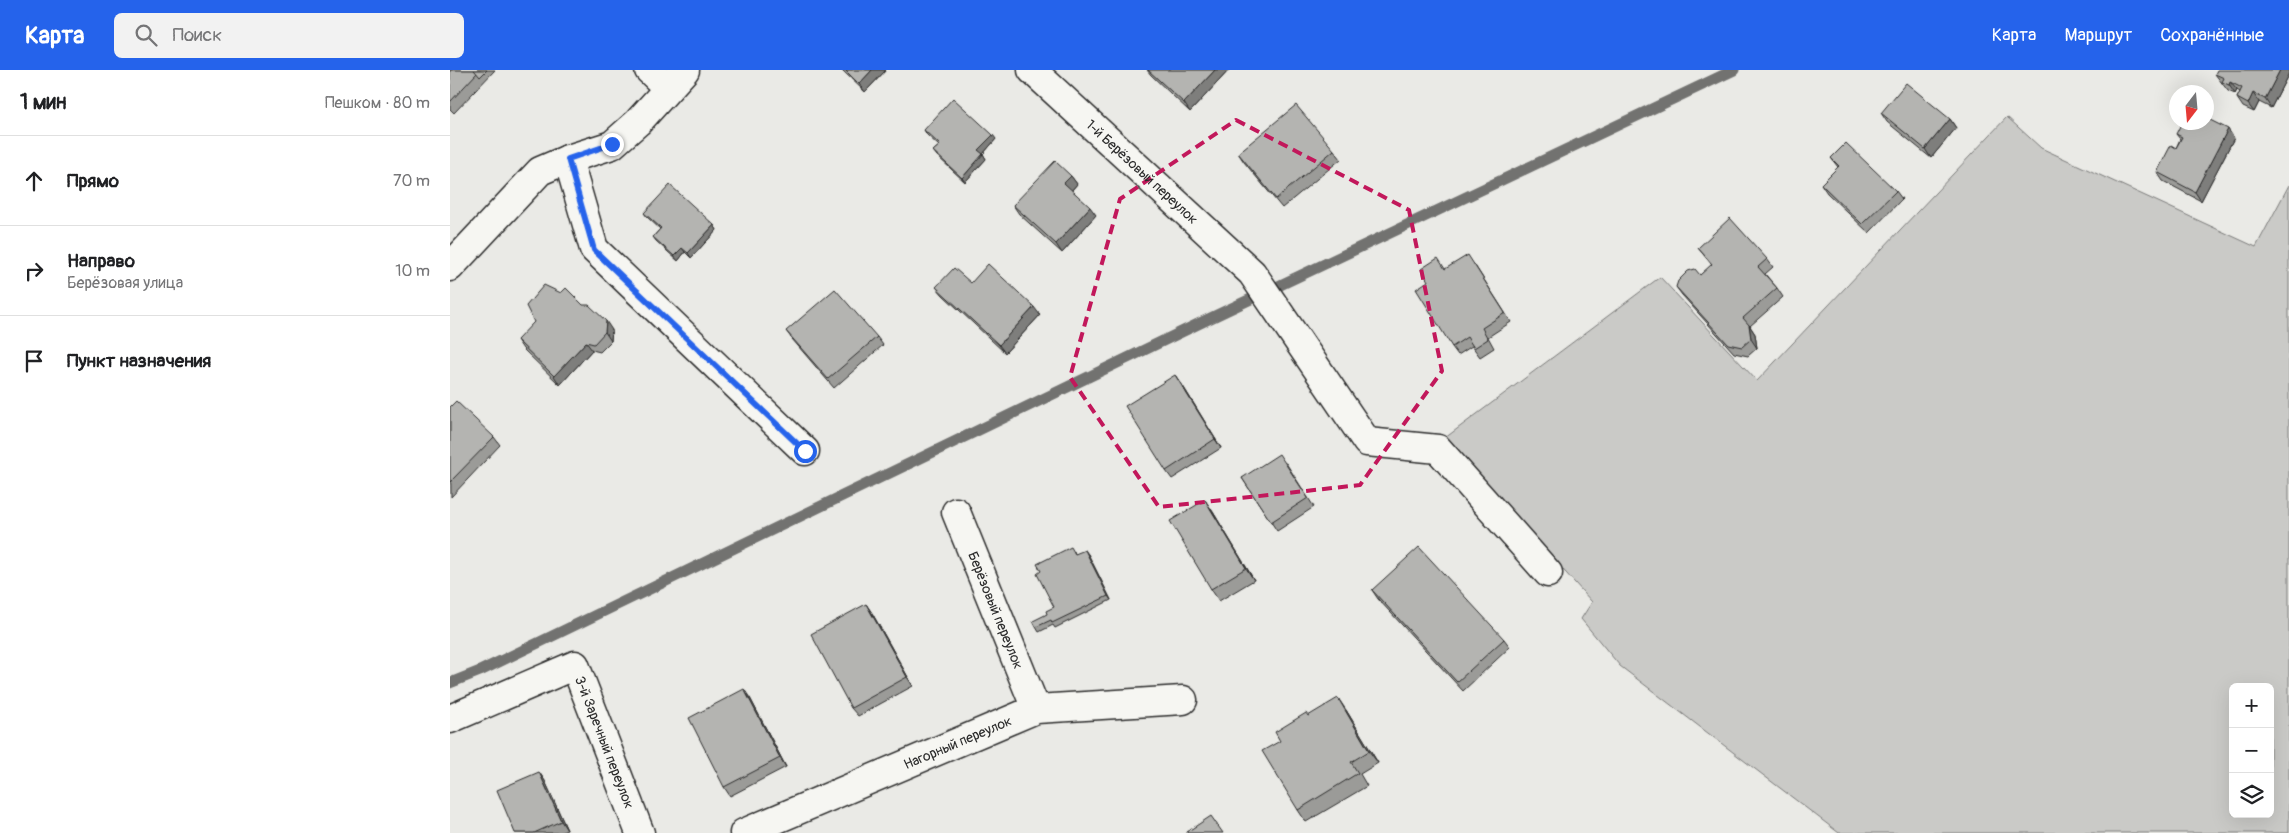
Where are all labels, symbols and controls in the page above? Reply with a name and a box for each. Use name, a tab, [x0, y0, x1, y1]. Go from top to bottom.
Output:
search box	[114, 13, 464, 58]
text: Карта	[25, 21, 84, 50]
icon: search	[132, 21, 160, 49]
text: Поиск	[172, 23, 222, 47]
text: Карта	[1992, 24, 2036, 47]
text: Маршрут	[2064, 24, 2132, 47]
text: Сохранённые	[2160, 24, 2264, 47]
north arrow	[2169, 85, 2214, 130]
text: 1 мин	[20, 89, 66, 116]
text: Пешком · 80 m	[325, 93, 430, 113]
street label: 1-й Берёзовый переулок	[1082, 116, 1201, 228]
route end	[601, 133, 624, 156]
icon: ahead	[20, 167, 48, 195]
text: Прямо	[67, 169, 119, 193]
text: 70 m	[393, 171, 430, 191]
text: Направо	[67, 249, 135, 273]
icon: right	[20, 257, 48, 285]
text: 10 m	[395, 261, 430, 281]
text: Берёзовая улица	[67, 273, 183, 293]
icon: arrive	[20, 347, 48, 375]
text: Пункт назначения	[67, 349, 211, 373]
route start	[794, 440, 817, 463]
street label: Берёзовый переулок	[964, 549, 1027, 672]
street label: 3-й Заречный переулок	[571, 674, 638, 811]
map controls	[2229, 683, 2274, 818]
button: +	[2229, 683, 2274, 728]
street label: Нагорный переулок	[901, 712, 1014, 773]
button: −	[2229, 728, 2274, 773]
button: layers	[2229, 773, 2274, 818]

